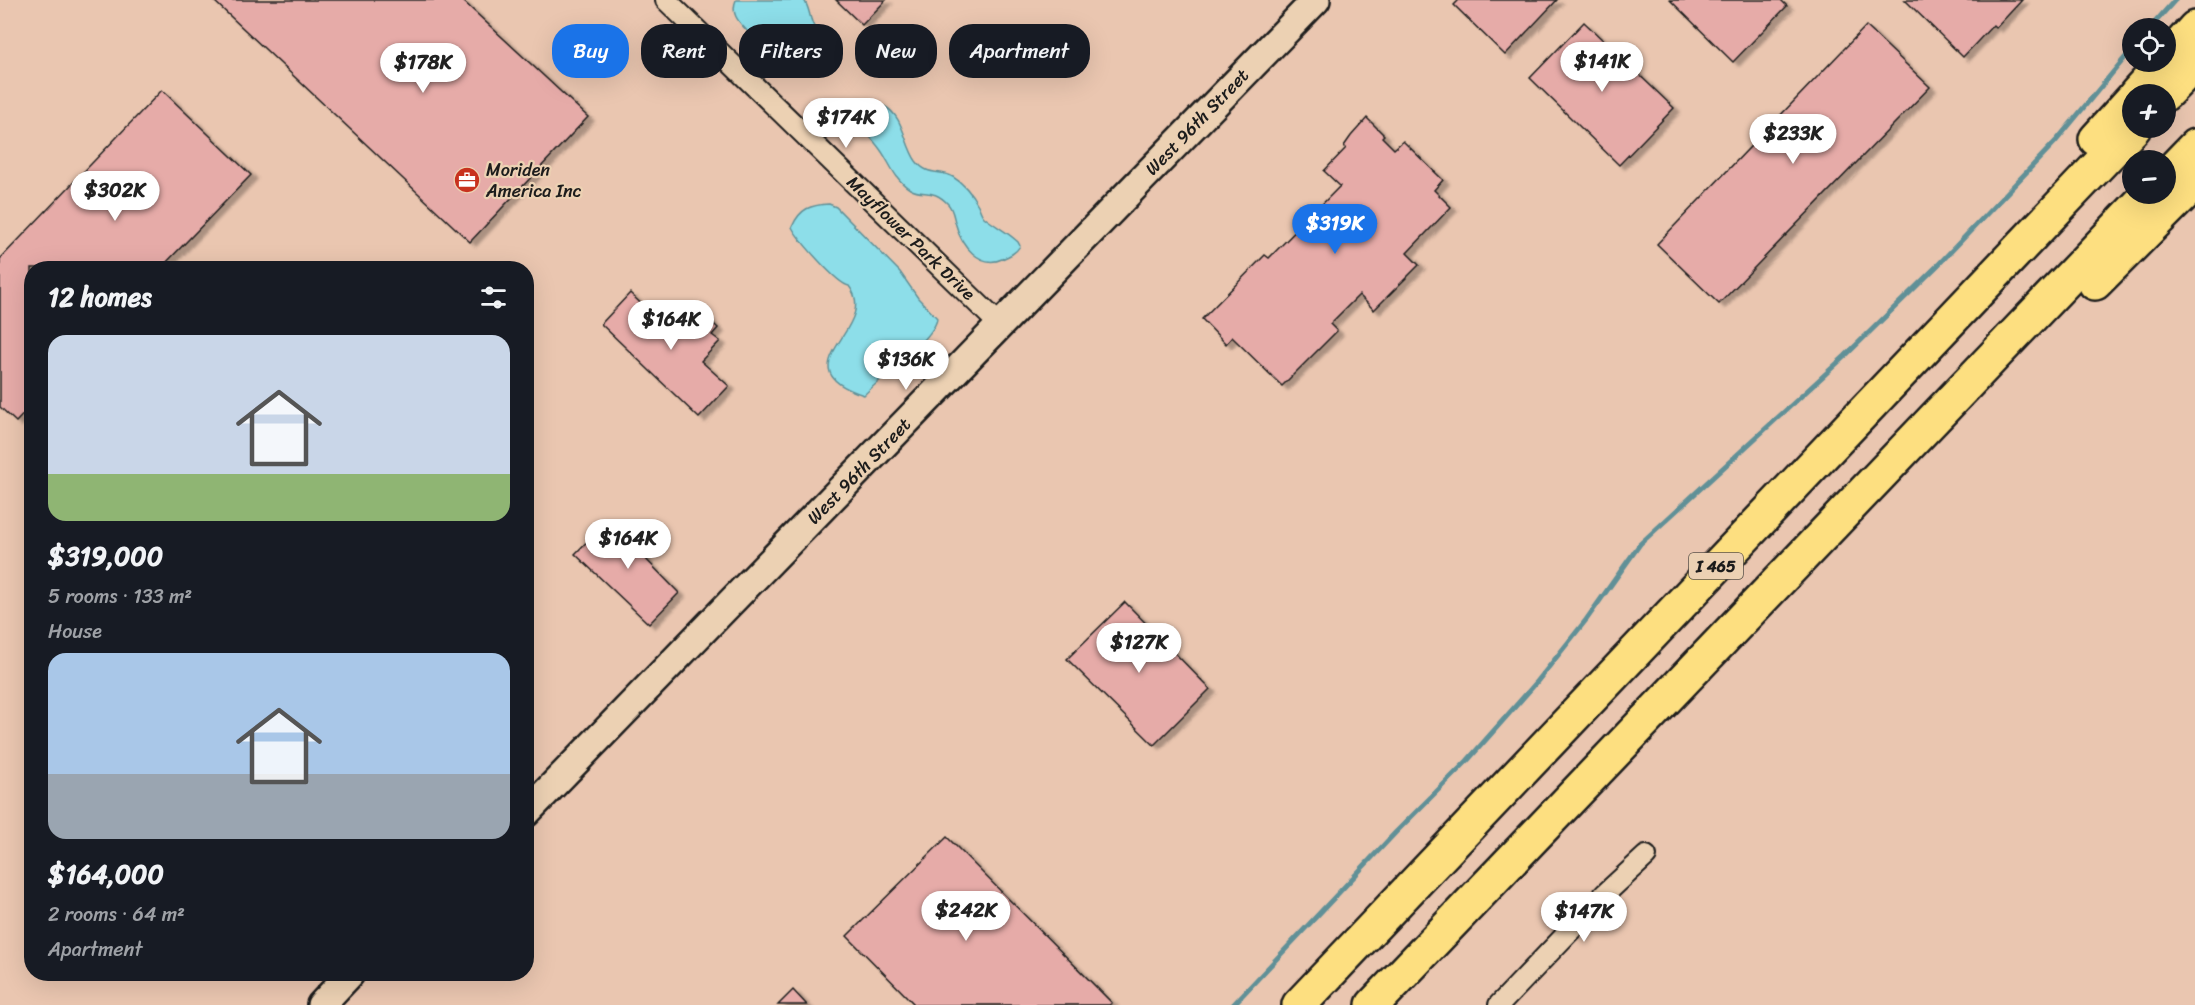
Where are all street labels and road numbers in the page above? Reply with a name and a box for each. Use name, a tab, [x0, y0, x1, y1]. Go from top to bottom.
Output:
street label: West 96th Street	[1137, 61, 1257, 183]
street label: Mayflower Park Drive	[839, 167, 984, 309]
street label: West 96th Street	[799, 410, 919, 532]
road number: I 465	[1689, 553, 1743, 579]

